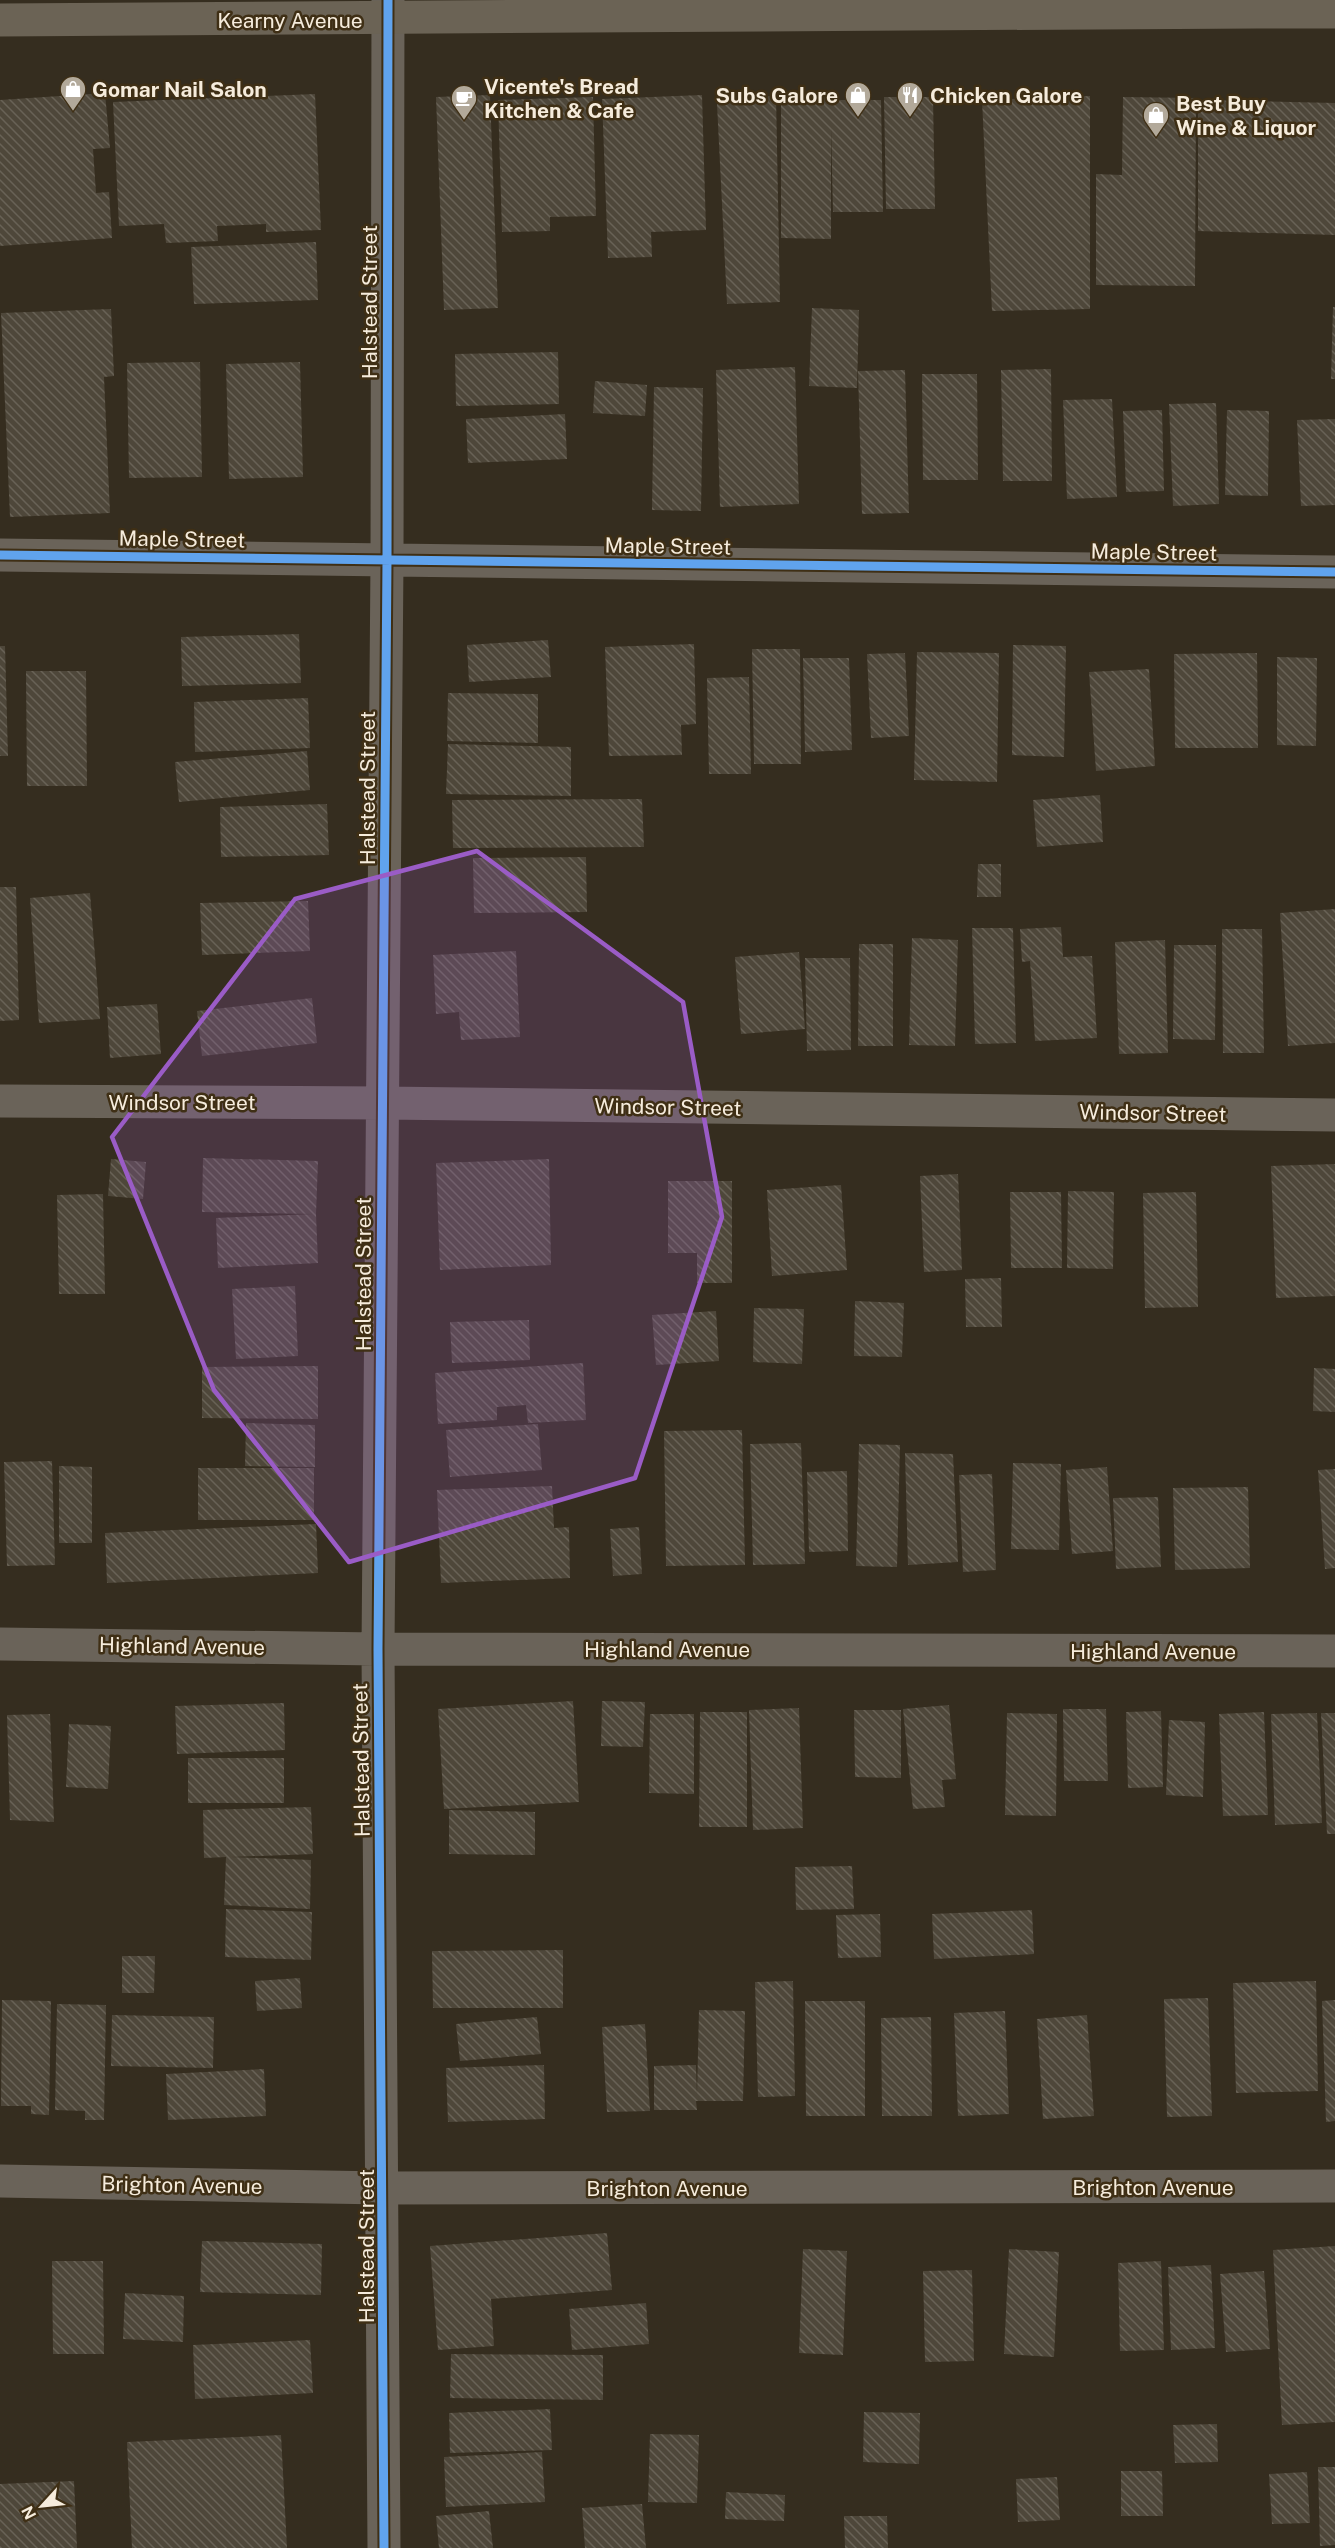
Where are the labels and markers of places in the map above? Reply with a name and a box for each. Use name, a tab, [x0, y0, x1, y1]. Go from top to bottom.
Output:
shop icon: Gomar Nail Salon	[58, 74, 88, 112]
place label: Vicente's Bread Kitchen & Cafe	[484, 74, 639, 123]
place label: Gomar Nail Salon	[92, 77, 267, 102]
shop icon: Subs Galore	[843, 80, 873, 118]
restaurant icon: Chicken Galore	[895, 80, 925, 118]
cafe icon: Vicente's Bread Kitchen & Cafe	[449, 83, 479, 121]
place label: Subs Galore	[716, 83, 838, 108]
place label: Chicken Galore	[930, 83, 1082, 108]
place label: Best Buy Wine & Liquor	[1176, 91, 1316, 140]
shop icon: Best Buy Wine & Liquor	[1141, 100, 1171, 138]

